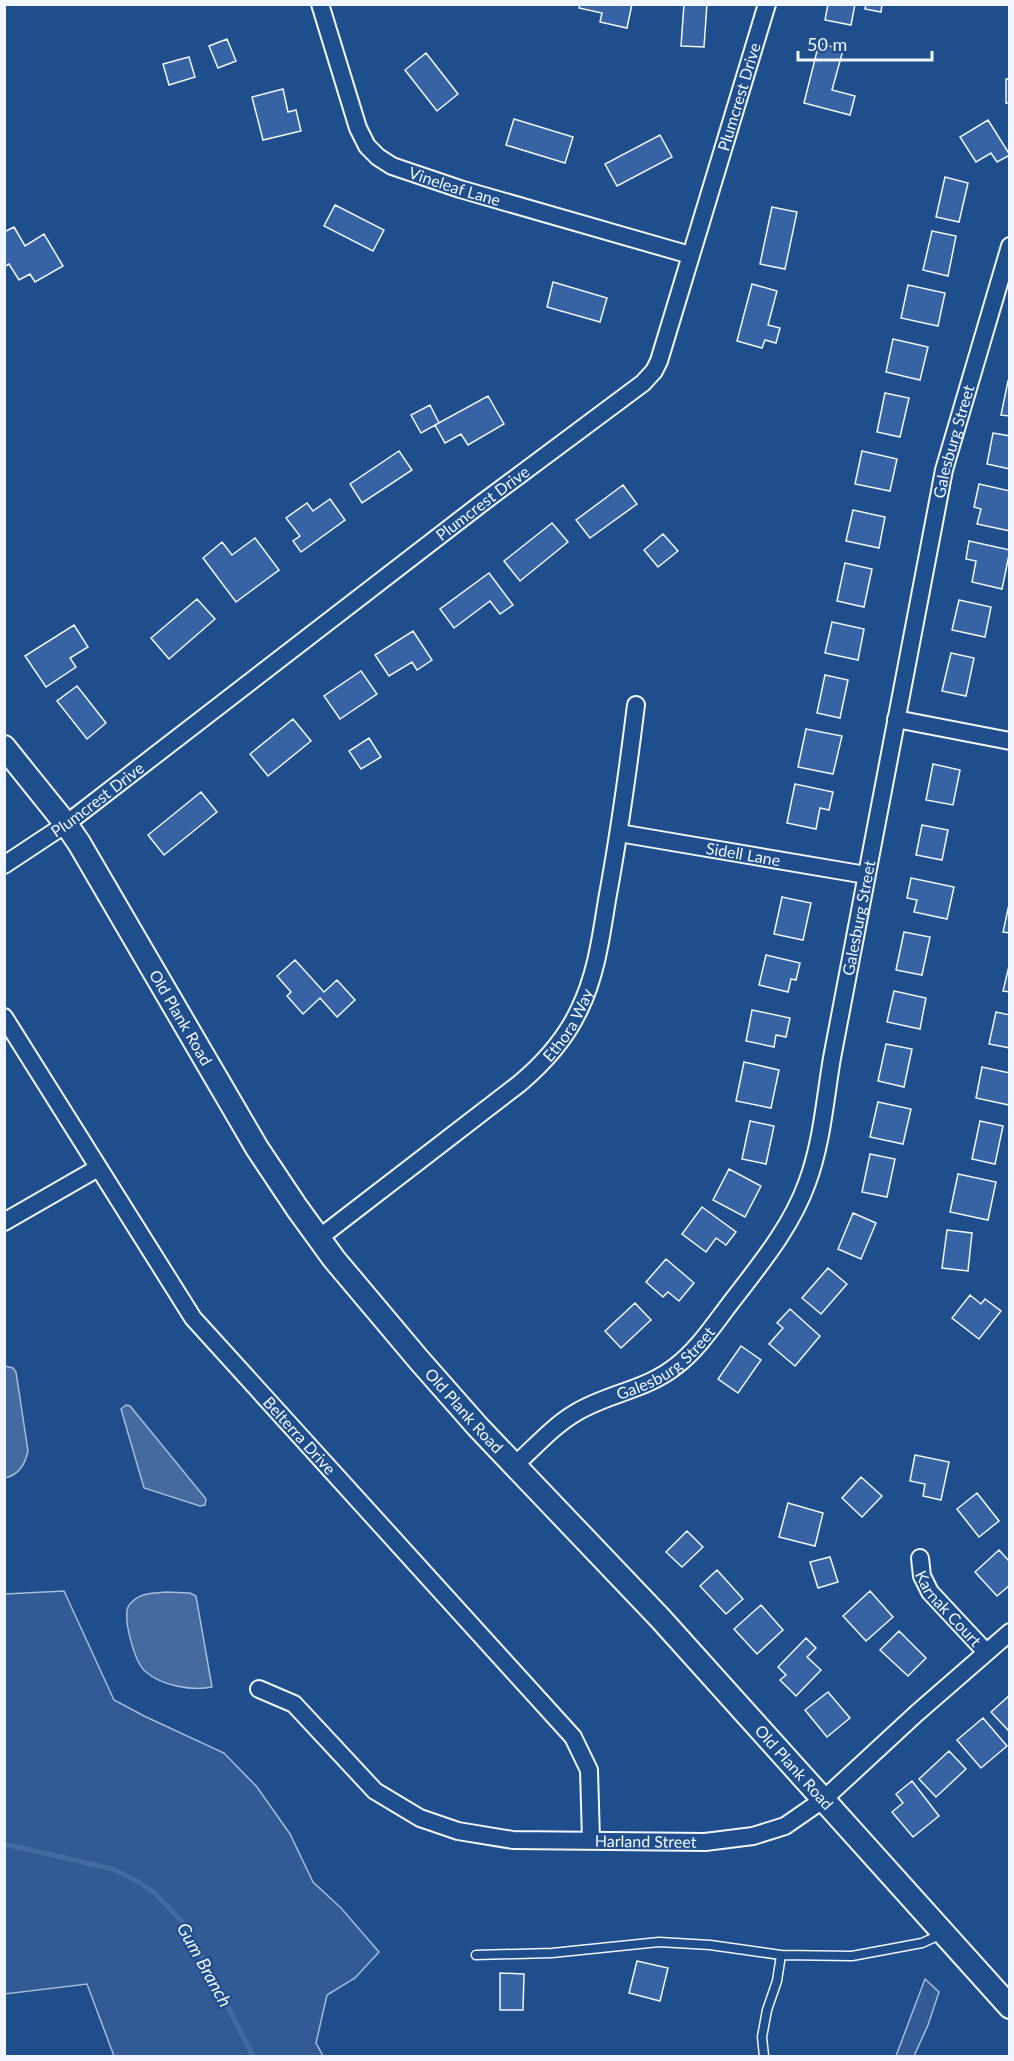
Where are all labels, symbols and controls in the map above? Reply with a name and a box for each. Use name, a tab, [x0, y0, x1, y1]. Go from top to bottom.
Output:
scale bar	[798, 24, 932, 62]
text: 50 m	[807, 33, 847, 55]
street label: Plumcrest Drive	[713, 40, 764, 153]
street label: Vineleaf Lane	[407, 162, 503, 209]
street label: Galesburg Street	[929, 382, 978, 500]
street label: Plumcrest Drive	[432, 461, 532, 544]
street label: Plumcrest Drive	[47, 758, 147, 841]
street label: Sidell Lane	[705, 838, 782, 869]
street label: Galesburg Street	[838, 858, 878, 977]
street label: Old Plank Road	[146, 966, 217, 1069]
street label: Ethora Way	[538, 985, 597, 1065]
street label: Galesburg Street	[614, 1323, 718, 1403]
street label: Old Plank Road	[422, 1364, 508, 1457]
street label: Belterra Drive	[260, 1392, 340, 1478]
street label: Karnak Court	[912, 1567, 986, 1650]
street label: Old Plank Road	[752, 1721, 838, 1813]
street label: Harland Street	[595, 1831, 697, 1851]
water label: Gum Branch	[173, 1919, 237, 2010]

